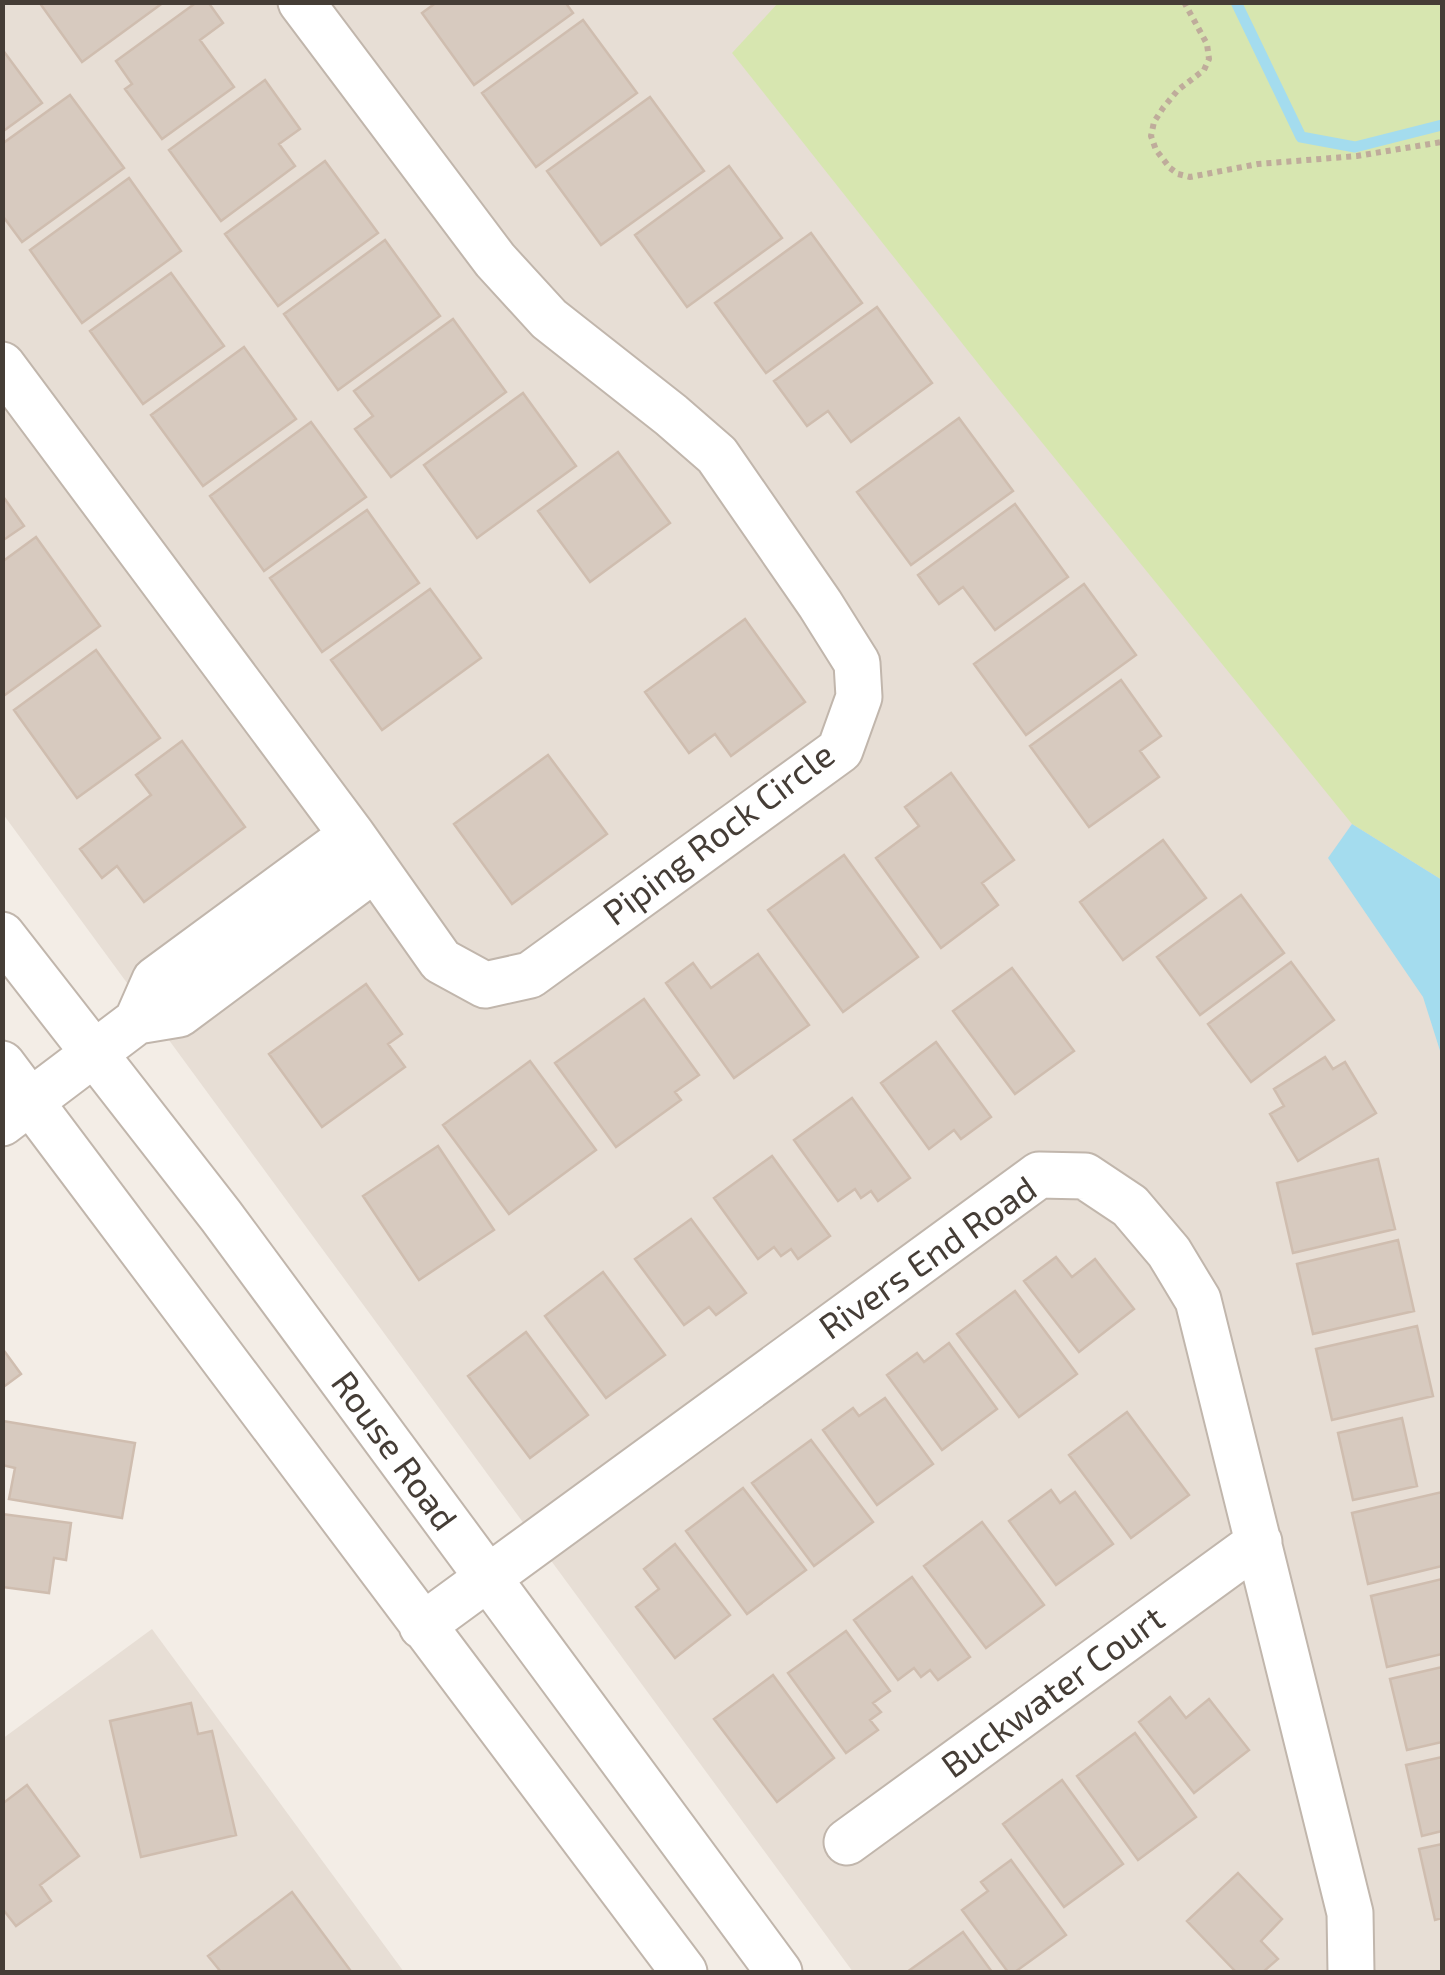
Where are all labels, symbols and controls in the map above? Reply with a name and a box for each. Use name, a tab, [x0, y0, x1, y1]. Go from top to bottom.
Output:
street label: Piping Rock Circle	[594, 732, 842, 933]
street label: Rivers End Road	[810, 1166, 1044, 1347]
street label: Rouse Road	[324, 1362, 467, 1538]
street label: Buckwater Court	[932, 1596, 1171, 1785]

